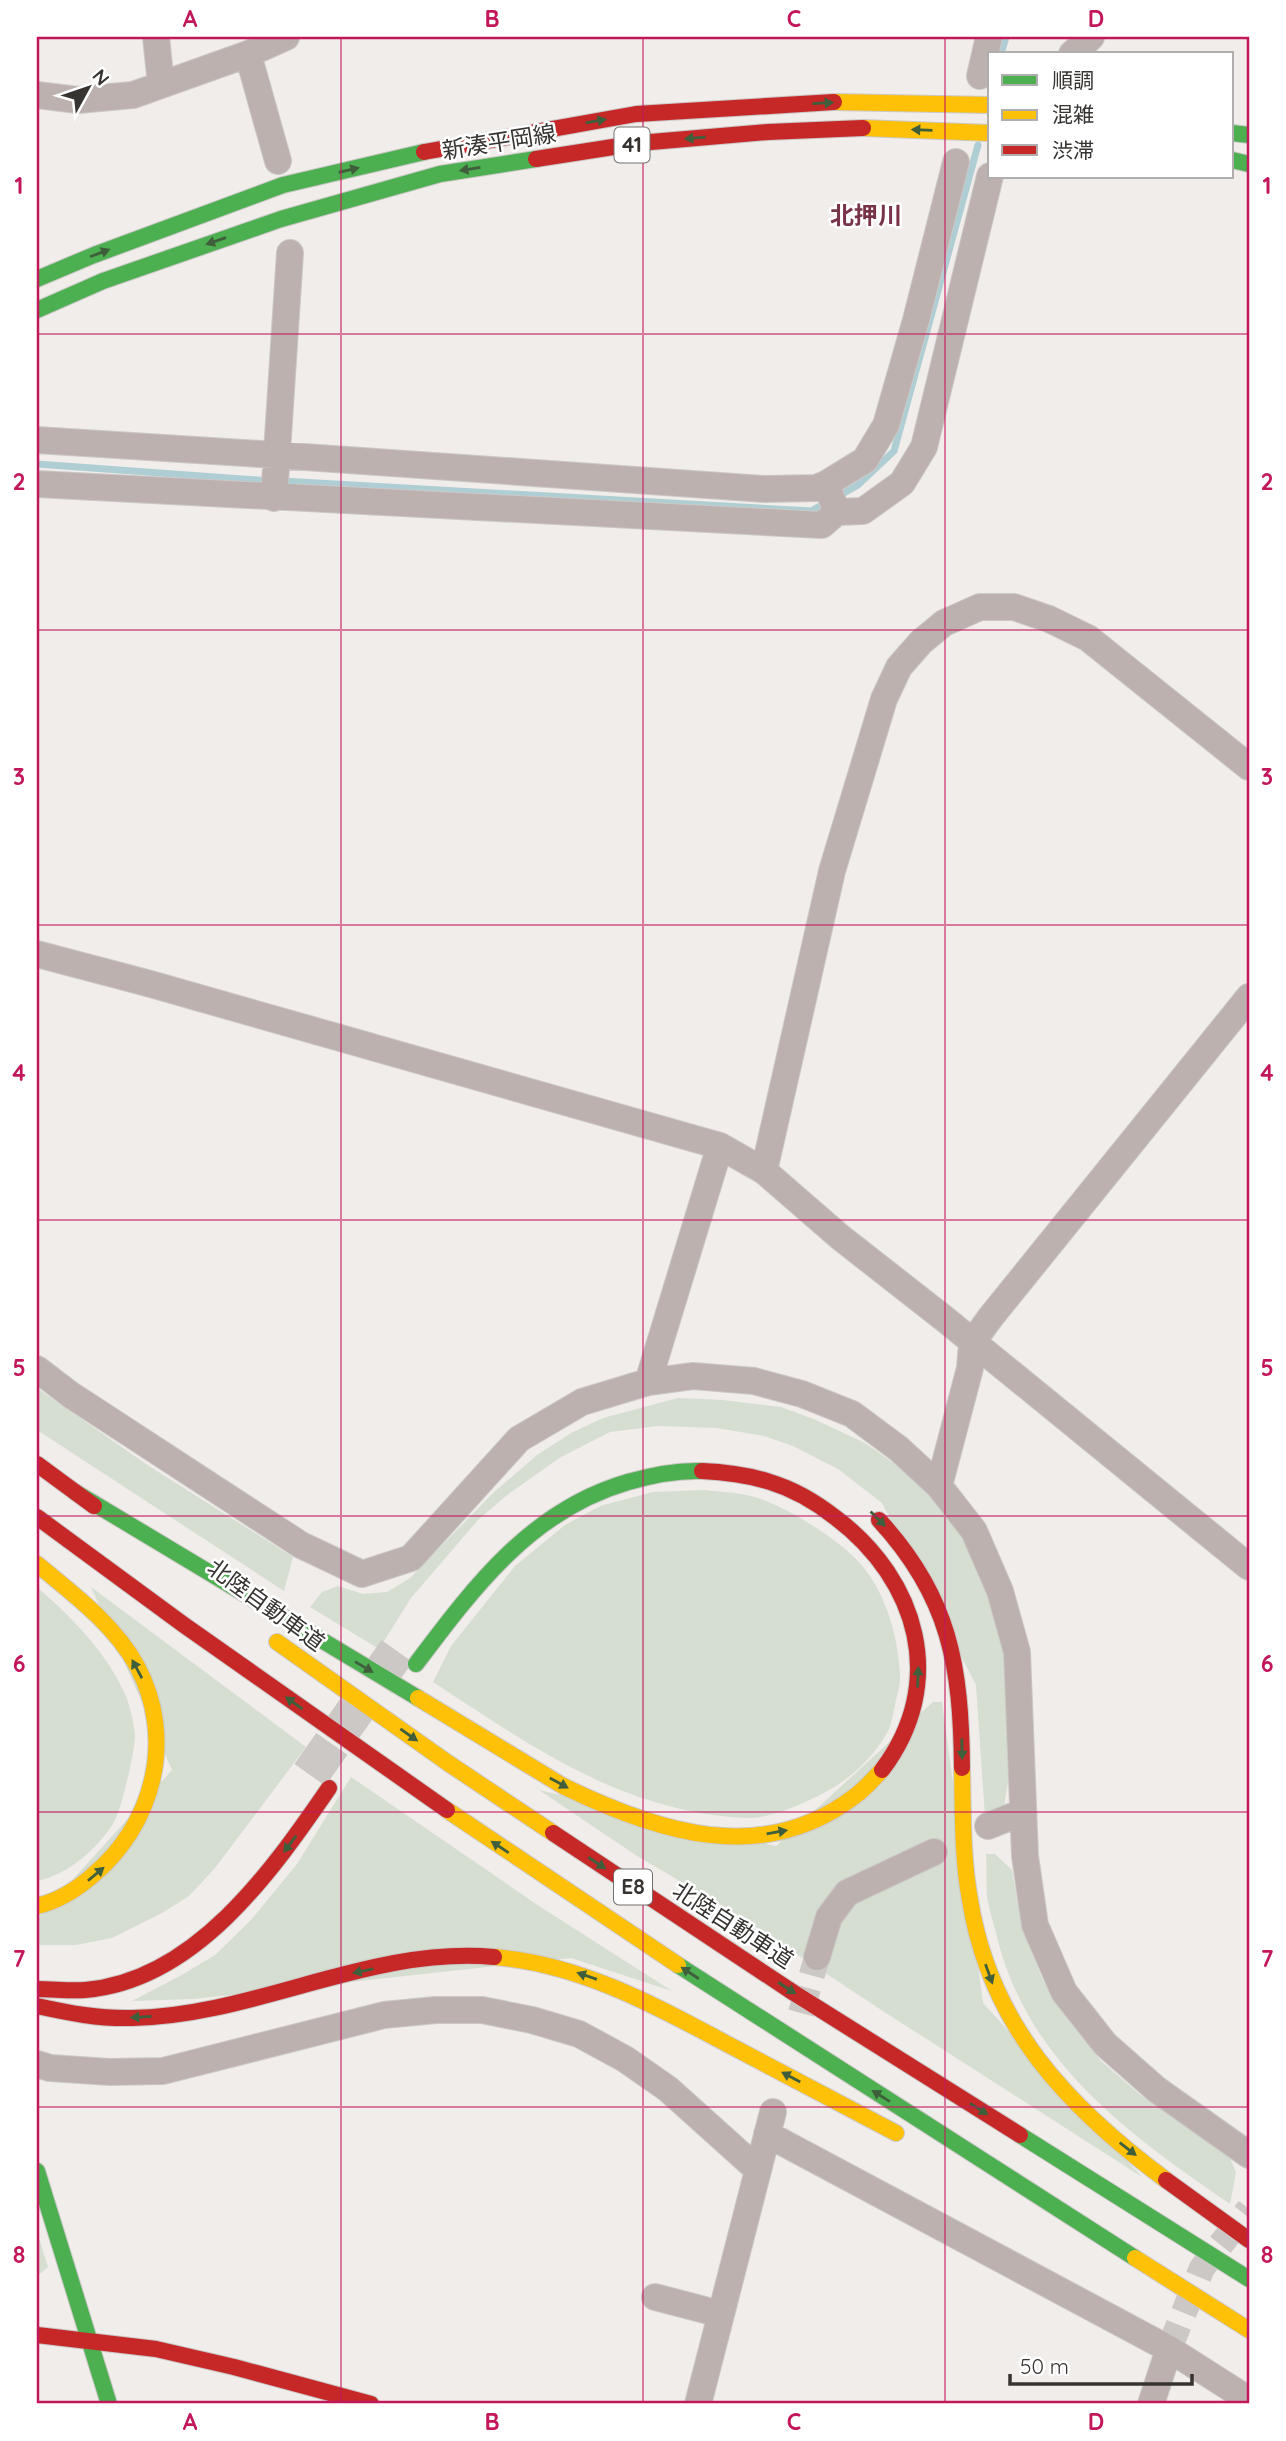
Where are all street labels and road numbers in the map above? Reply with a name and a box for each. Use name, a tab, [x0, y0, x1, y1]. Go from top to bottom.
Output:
street label: 新湊平岡線	[440, 118, 558, 165]
road number: 41	[614, 128, 650, 162]
street label: 北陸自動車道	[202, 1552, 331, 1657]
road number: E8	[614, 1870, 652, 1904]
street label: 北陸自動車道	[668, 1875, 799, 1974]

